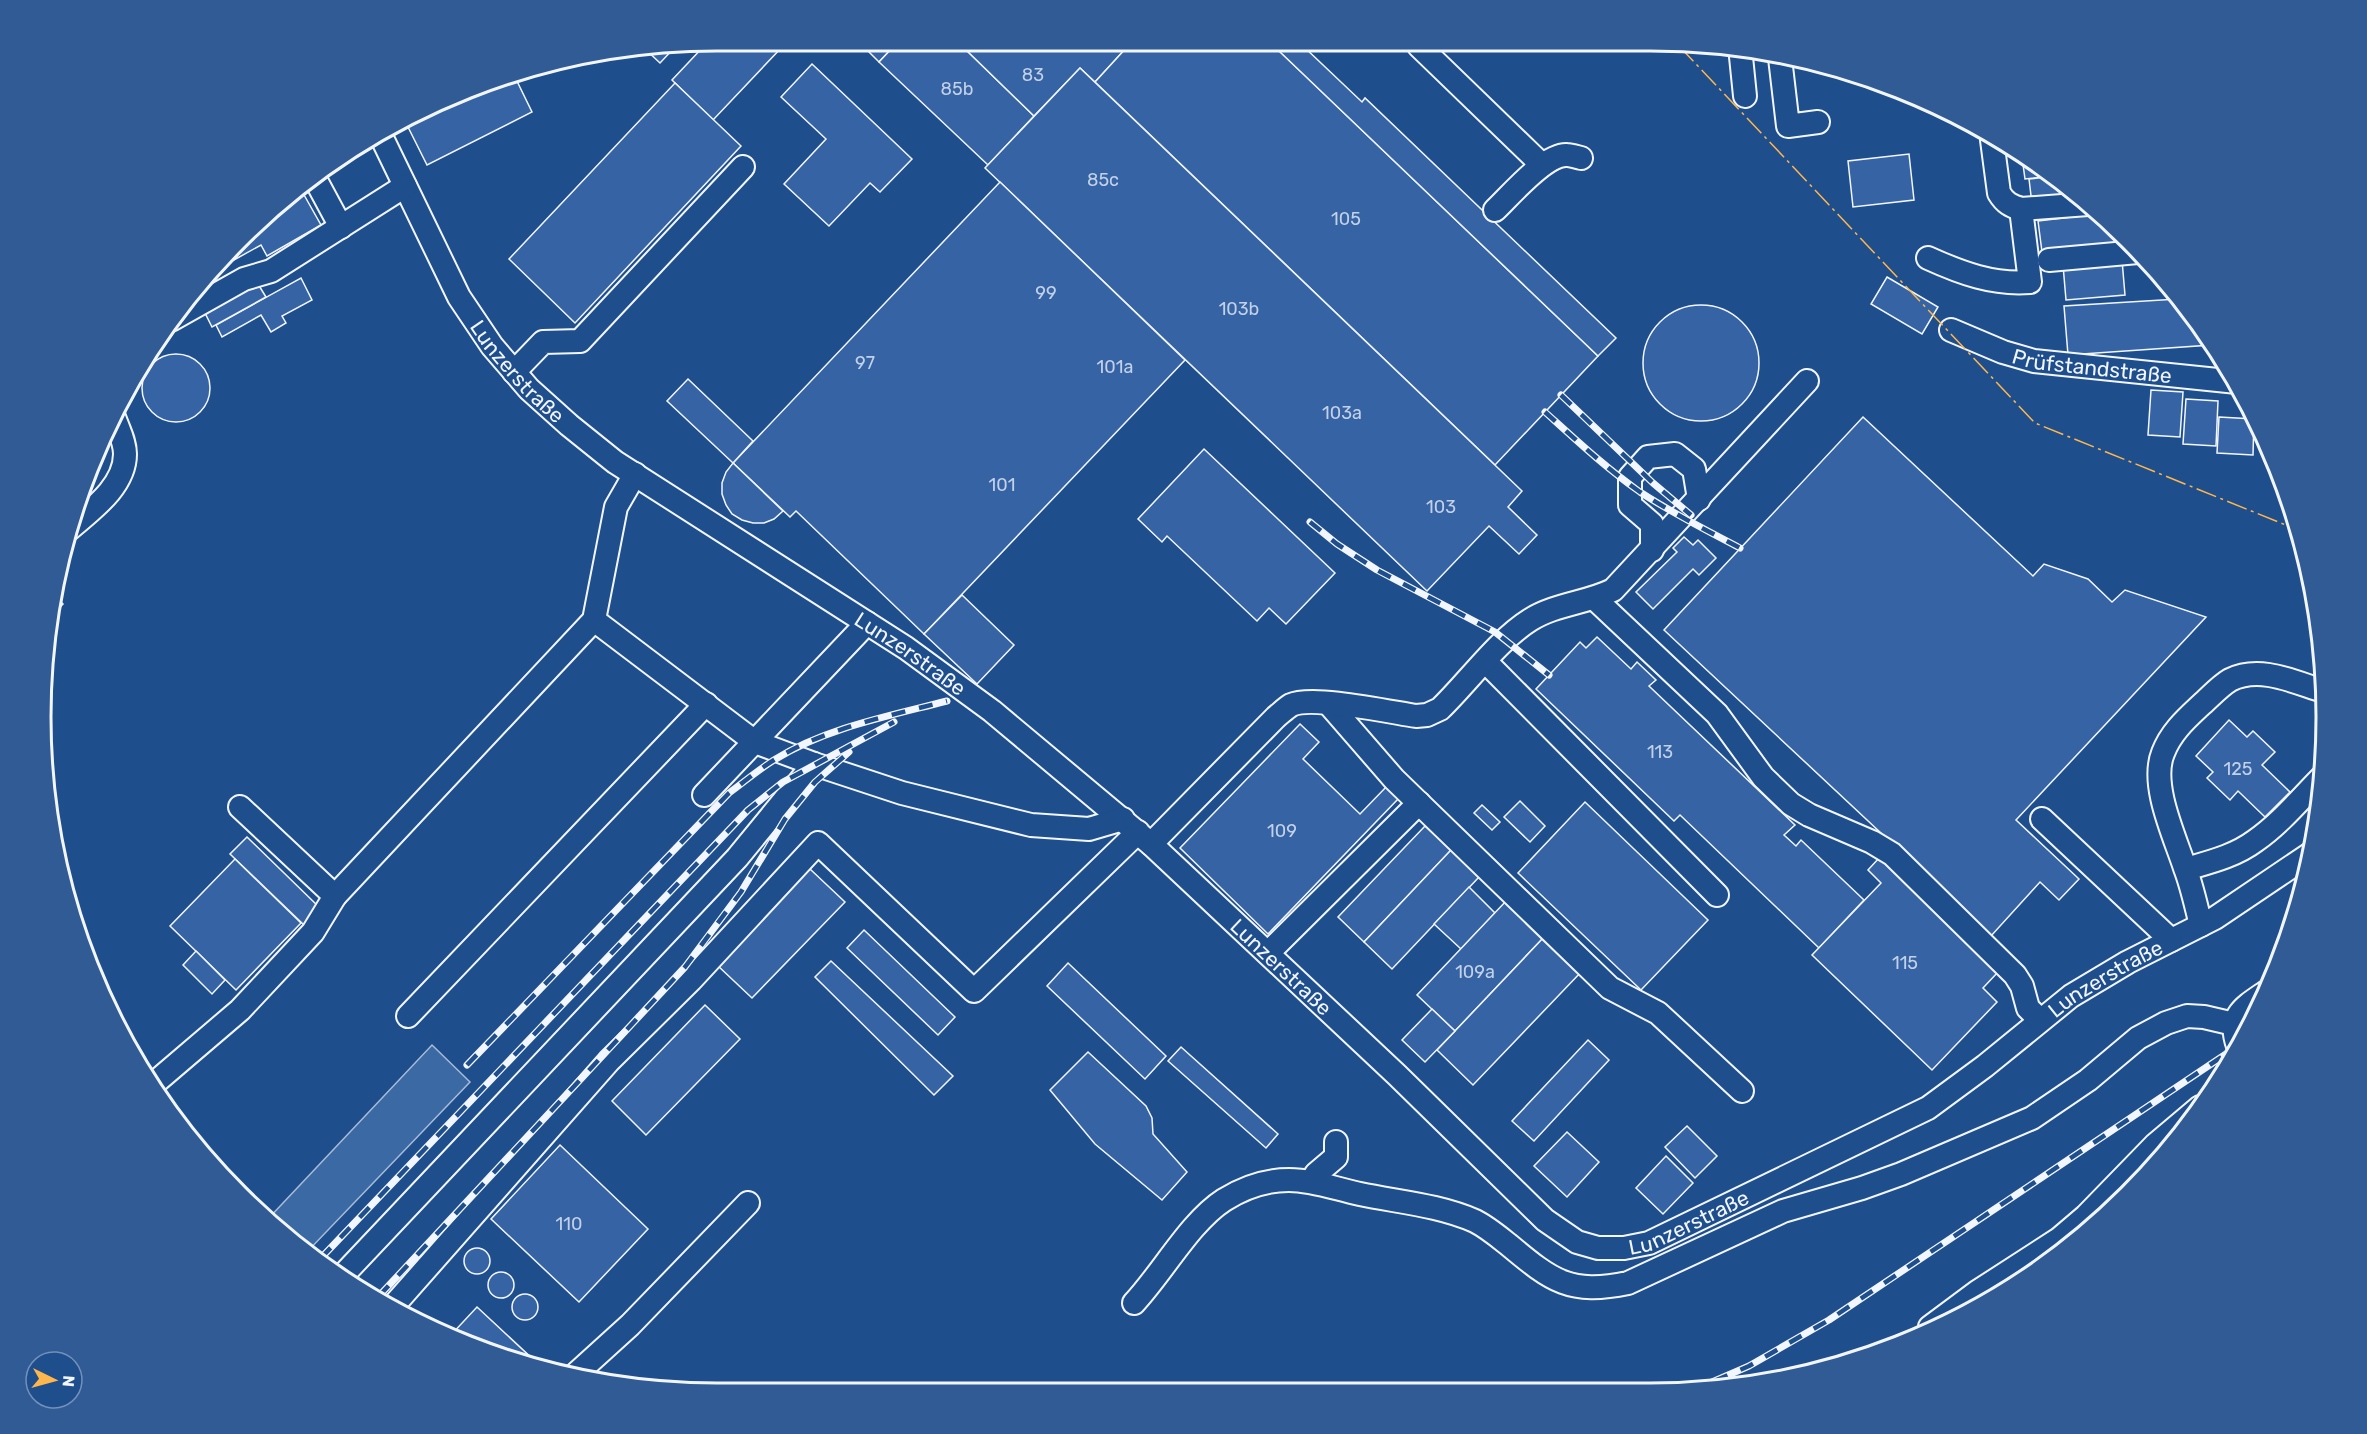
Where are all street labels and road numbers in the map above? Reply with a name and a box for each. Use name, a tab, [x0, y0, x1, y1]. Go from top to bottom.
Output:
street label: Lunzerstraße	[465, 315, 570, 428]
street label: Prüfstandstraße	[2009, 343, 2173, 388]
street label: Lunzerstraße	[850, 606, 971, 700]
street label: Lunzerstraße	[1226, 913, 1337, 1020]
street label: Lunzerstraße	[2043, 934, 2167, 1022]
street label: Lunzerstraße	[1626, 1184, 1753, 1259]

